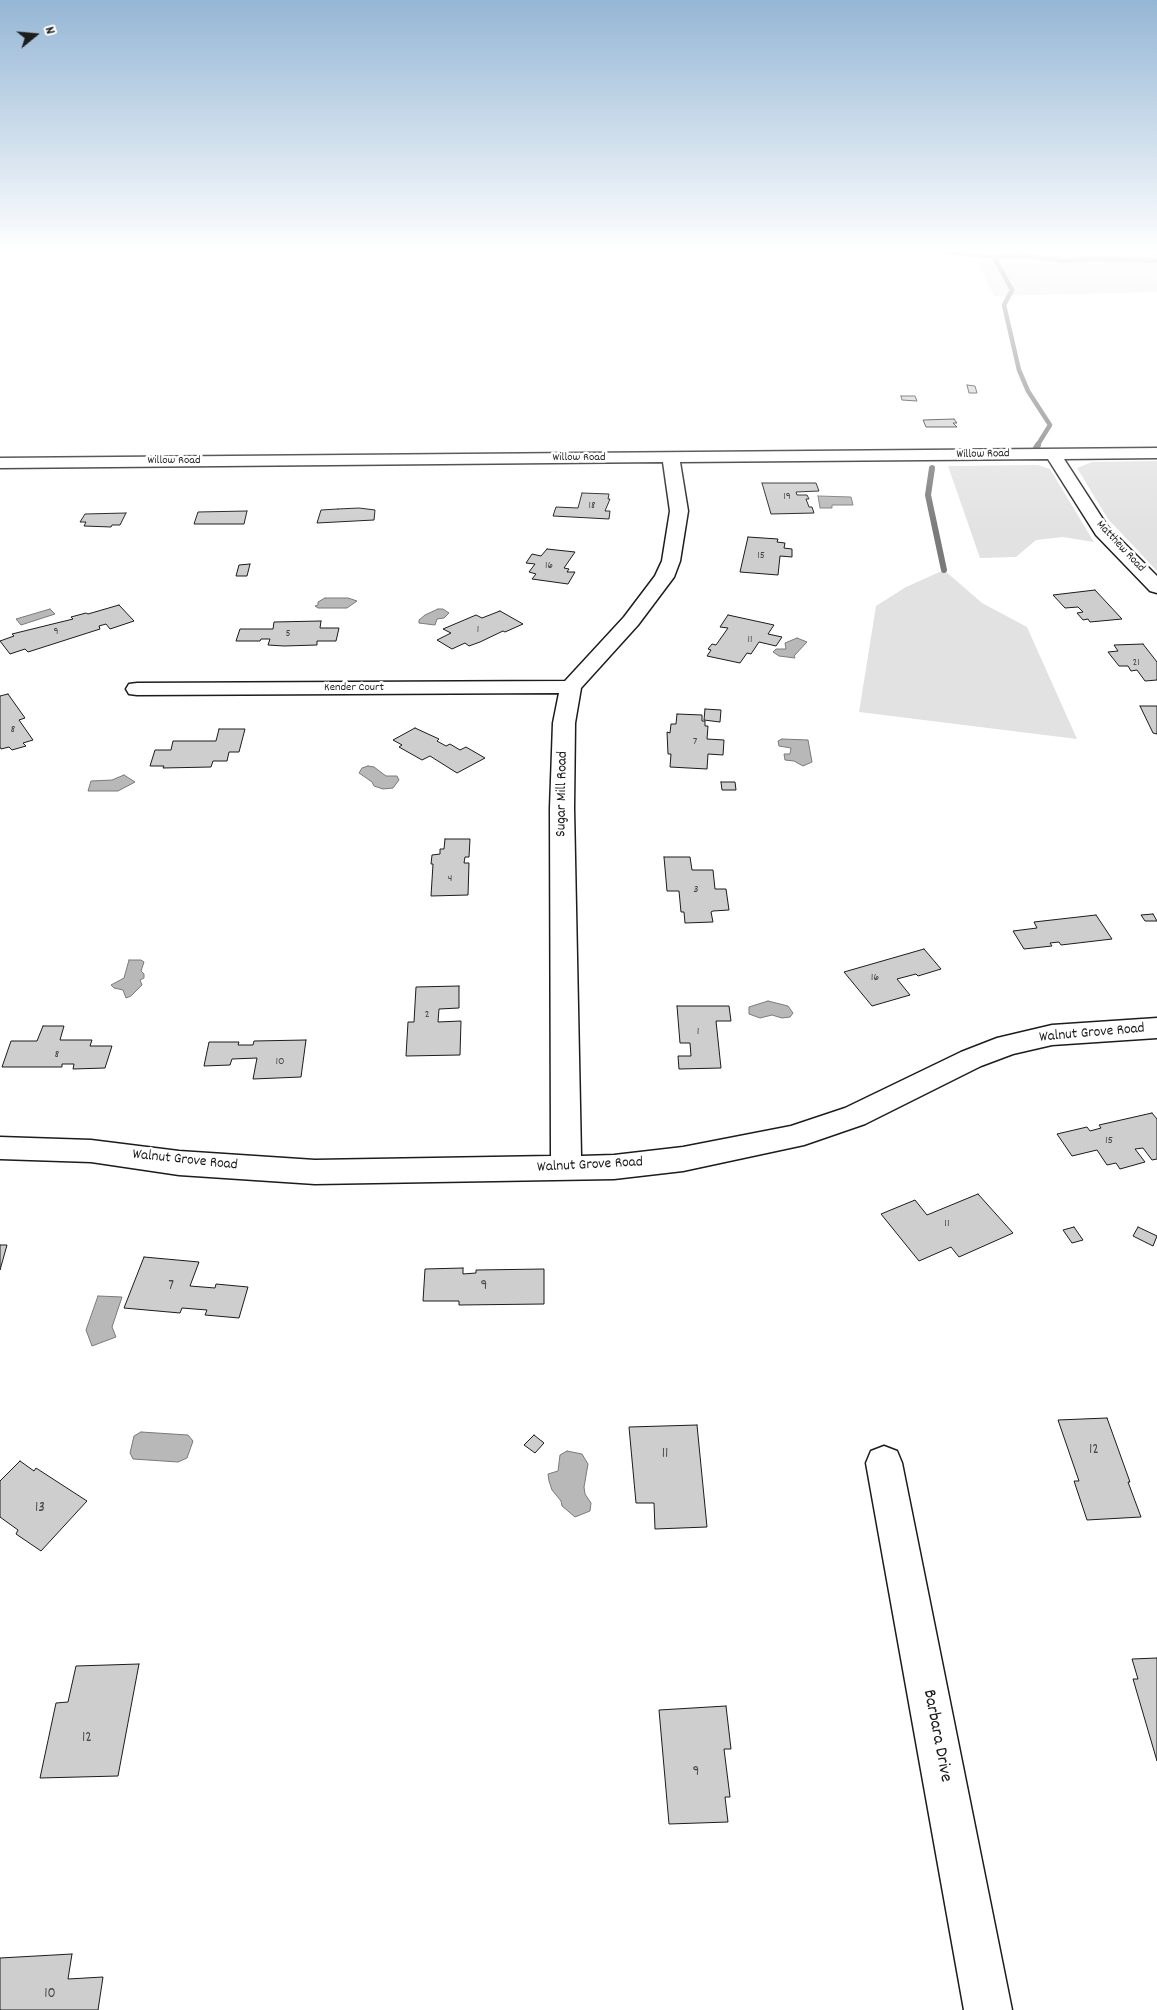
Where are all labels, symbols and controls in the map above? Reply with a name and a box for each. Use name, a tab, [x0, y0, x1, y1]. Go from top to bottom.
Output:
north arrow	[10, 10, 60, 60]
text: N	[39, 24, 60, 37]
street label: Willow Road	[956, 447, 1010, 463]
street label: Willow Road	[552, 451, 606, 465]
street label: Willow Road	[147, 454, 201, 468]
house number: 19	[783, 490, 791, 504]
house number: 18	[589, 499, 595, 513]
street label: Matthew Road	[1092, 518, 1148, 576]
house number: 15	[757, 549, 765, 563]
house number: 16	[545, 559, 553, 573]
house number: 1	[477, 623, 479, 637]
house number: 9	[53, 625, 59, 639]
house number: 5	[285, 627, 291, 641]
house number: 11	[748, 633, 752, 647]
house number: 21	[1132, 656, 1140, 670]
street label: Kender Court	[324, 681, 384, 695]
house number: 8	[11, 723, 15, 737]
house number: 7	[693, 735, 697, 749]
street label: Sugar Mill Road	[553, 751, 573, 837]
house number: 4	[448, 872, 452, 886]
house number: 3	[693, 883, 699, 897]
house number: 16	[871, 971, 879, 985]
house number: 2	[424, 1008, 430, 1022]
street label: Walnut Grove Road	[1039, 1020, 1145, 1048]
house number: 1	[697, 1025, 699, 1039]
house number: 8	[55, 1048, 59, 1062]
house number: 10	[275, 1055, 285, 1069]
house number: 15	[1105, 1134, 1113, 1148]
street label: Walnut Grove Road	[131, 1147, 239, 1175]
street label: Walnut Grove Road	[537, 1154, 643, 1178]
house number: 11	[944, 1217, 950, 1231]
house number: 7	[168, 1278, 174, 1296]
house number: 9	[481, 1278, 487, 1296]
house number: 12	[1089, 1442, 1099, 1460]
house number: 11	[662, 1446, 668, 1464]
house number: 13	[35, 1500, 45, 1518]
street label: Barbara Drive	[916, 1688, 956, 1784]
house number: 12	[82, 1730, 92, 1748]
house number: 9	[693, 1764, 699, 1782]
house number: 10	[44, 1986, 56, 2004]

